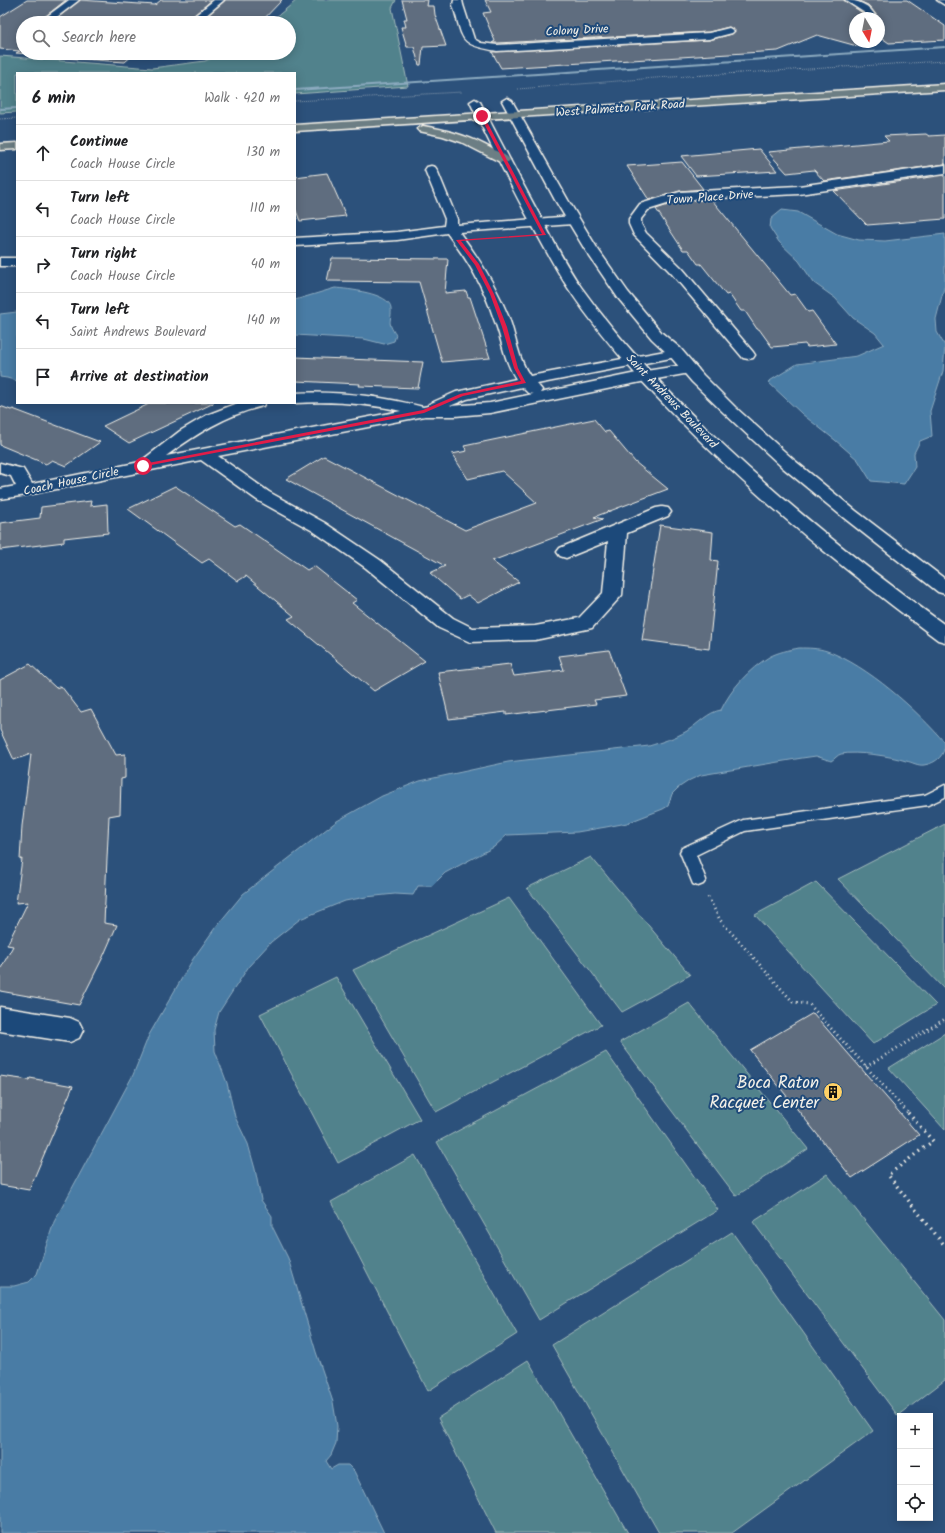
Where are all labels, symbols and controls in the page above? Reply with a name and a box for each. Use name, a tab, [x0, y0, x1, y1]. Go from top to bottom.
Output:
north arrow	[849, 12, 885, 48]
search box	[16, 16, 296, 60]
street label: Colony Drive	[545, 19, 610, 42]
text: Search here	[62, 26, 136, 50]
icon: search	[30, 27, 52, 49]
text: 6 min	[32, 85, 76, 112]
text: Walk · 420 m	[204, 88, 280, 109]
street label: West Palmetto Park Road	[555, 94, 686, 122]
route end	[473, 107, 491, 125]
text: Continue	[70, 130, 128, 154]
icon: ahead	[32, 142, 54, 164]
text: 130 m	[246, 142, 280, 163]
text: Coach House Circle	[70, 154, 175, 175]
street label: Town Place Drive	[666, 185, 755, 210]
text: Turn left	[70, 186, 130, 210]
icon: left	[32, 198, 54, 220]
text: 110 m	[250, 198, 280, 219]
text: Coach House Circle	[70, 210, 175, 231]
text: Turn right	[70, 242, 137, 266]
icon: right	[32, 254, 54, 276]
text: 40 m	[251, 254, 280, 275]
text: Coach House Circle	[70, 266, 175, 287]
text: Turn left	[70, 298, 130, 322]
icon: left	[32, 310, 54, 332]
text: 140 m	[247, 310, 280, 331]
text: Saint Andrews Boulevard	[70, 322, 206, 343]
street label: Saint Andrews Boulevard	[621, 350, 723, 454]
text: Arrive at destination	[70, 365, 209, 389]
icon: arrive	[32, 366, 54, 388]
route start	[134, 457, 152, 475]
street label: Coach House Circle	[22, 462, 121, 501]
place label: Boca Raton Racquet Center	[710, 1070, 820, 1117]
building icon: Boca Raton Racquet Center	[822, 1081, 844, 1103]
map controls	[897, 1413, 933, 1521]
button: +	[897, 1413, 933, 1449]
button: −	[897, 1449, 933, 1485]
button: locate	[897, 1485, 933, 1521]

